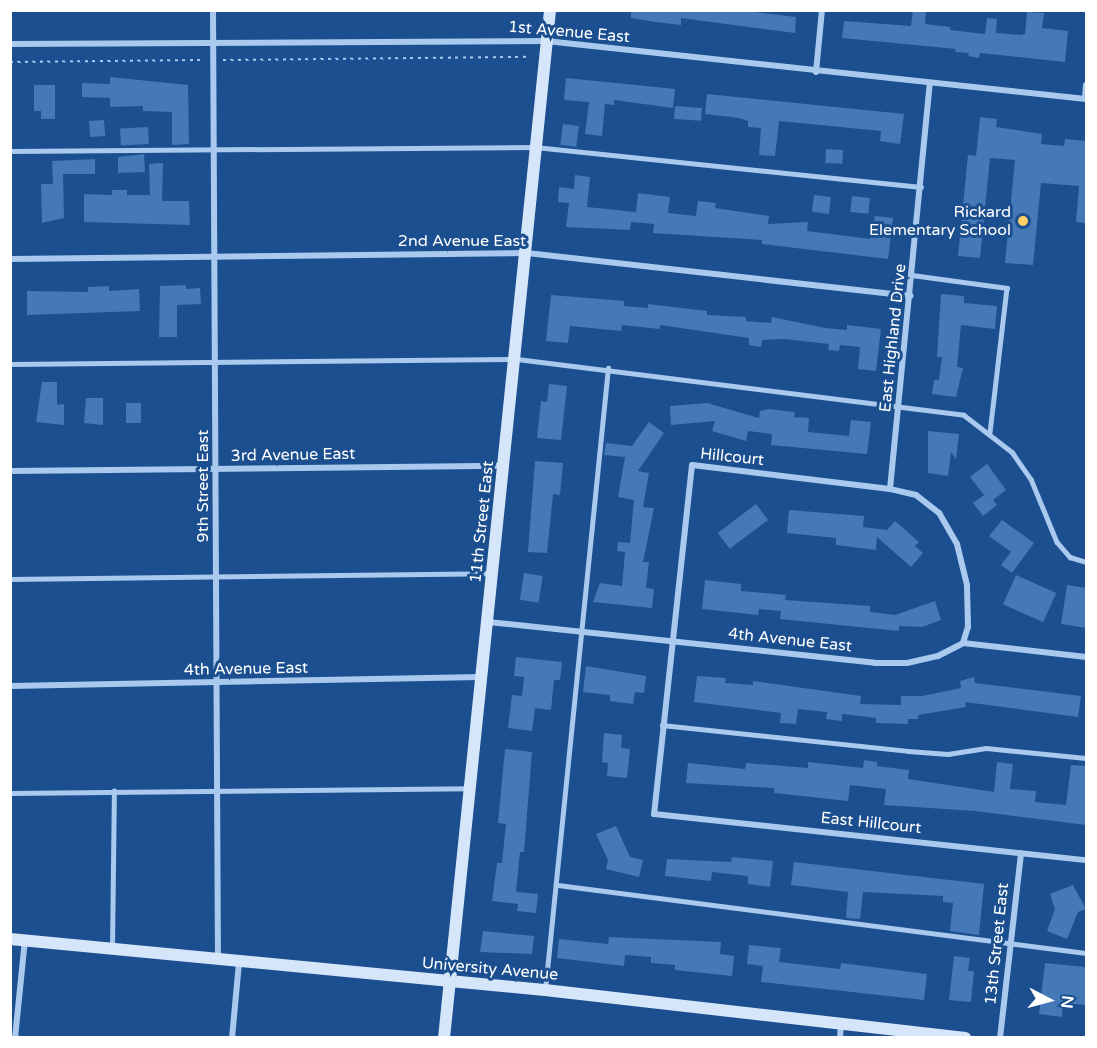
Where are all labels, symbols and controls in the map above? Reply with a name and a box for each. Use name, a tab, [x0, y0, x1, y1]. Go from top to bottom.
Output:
street label: 1st Avenue East	[507, 17, 631, 47]
place label: Rickard Elementary School	[869, 202, 1011, 240]
marker: Rickard Elementary School	[1016, 214, 1030, 228]
street label: 2nd Avenue East	[398, 231, 526, 251]
street label: East Highland Drive	[876, 263, 910, 413]
street label: 9th Street East	[193, 430, 213, 542]
street label: 3rd Avenue East	[231, 444, 355, 466]
street label: Hillcourt	[699, 444, 765, 470]
street label: 11th Street East	[466, 460, 498, 584]
street label: 4th Avenue East	[727, 624, 853, 656]
street label: 4th Avenue East	[184, 658, 308, 680]
street label: East Hillcourt	[820, 808, 922, 838]
street label: 13th Street East	[981, 882, 1013, 1006]
street label: University Avenue	[421, 953, 559, 985]
north arrow	[1019, 970, 1079, 1030]
text: N	[1056, 994, 1078, 1009]

